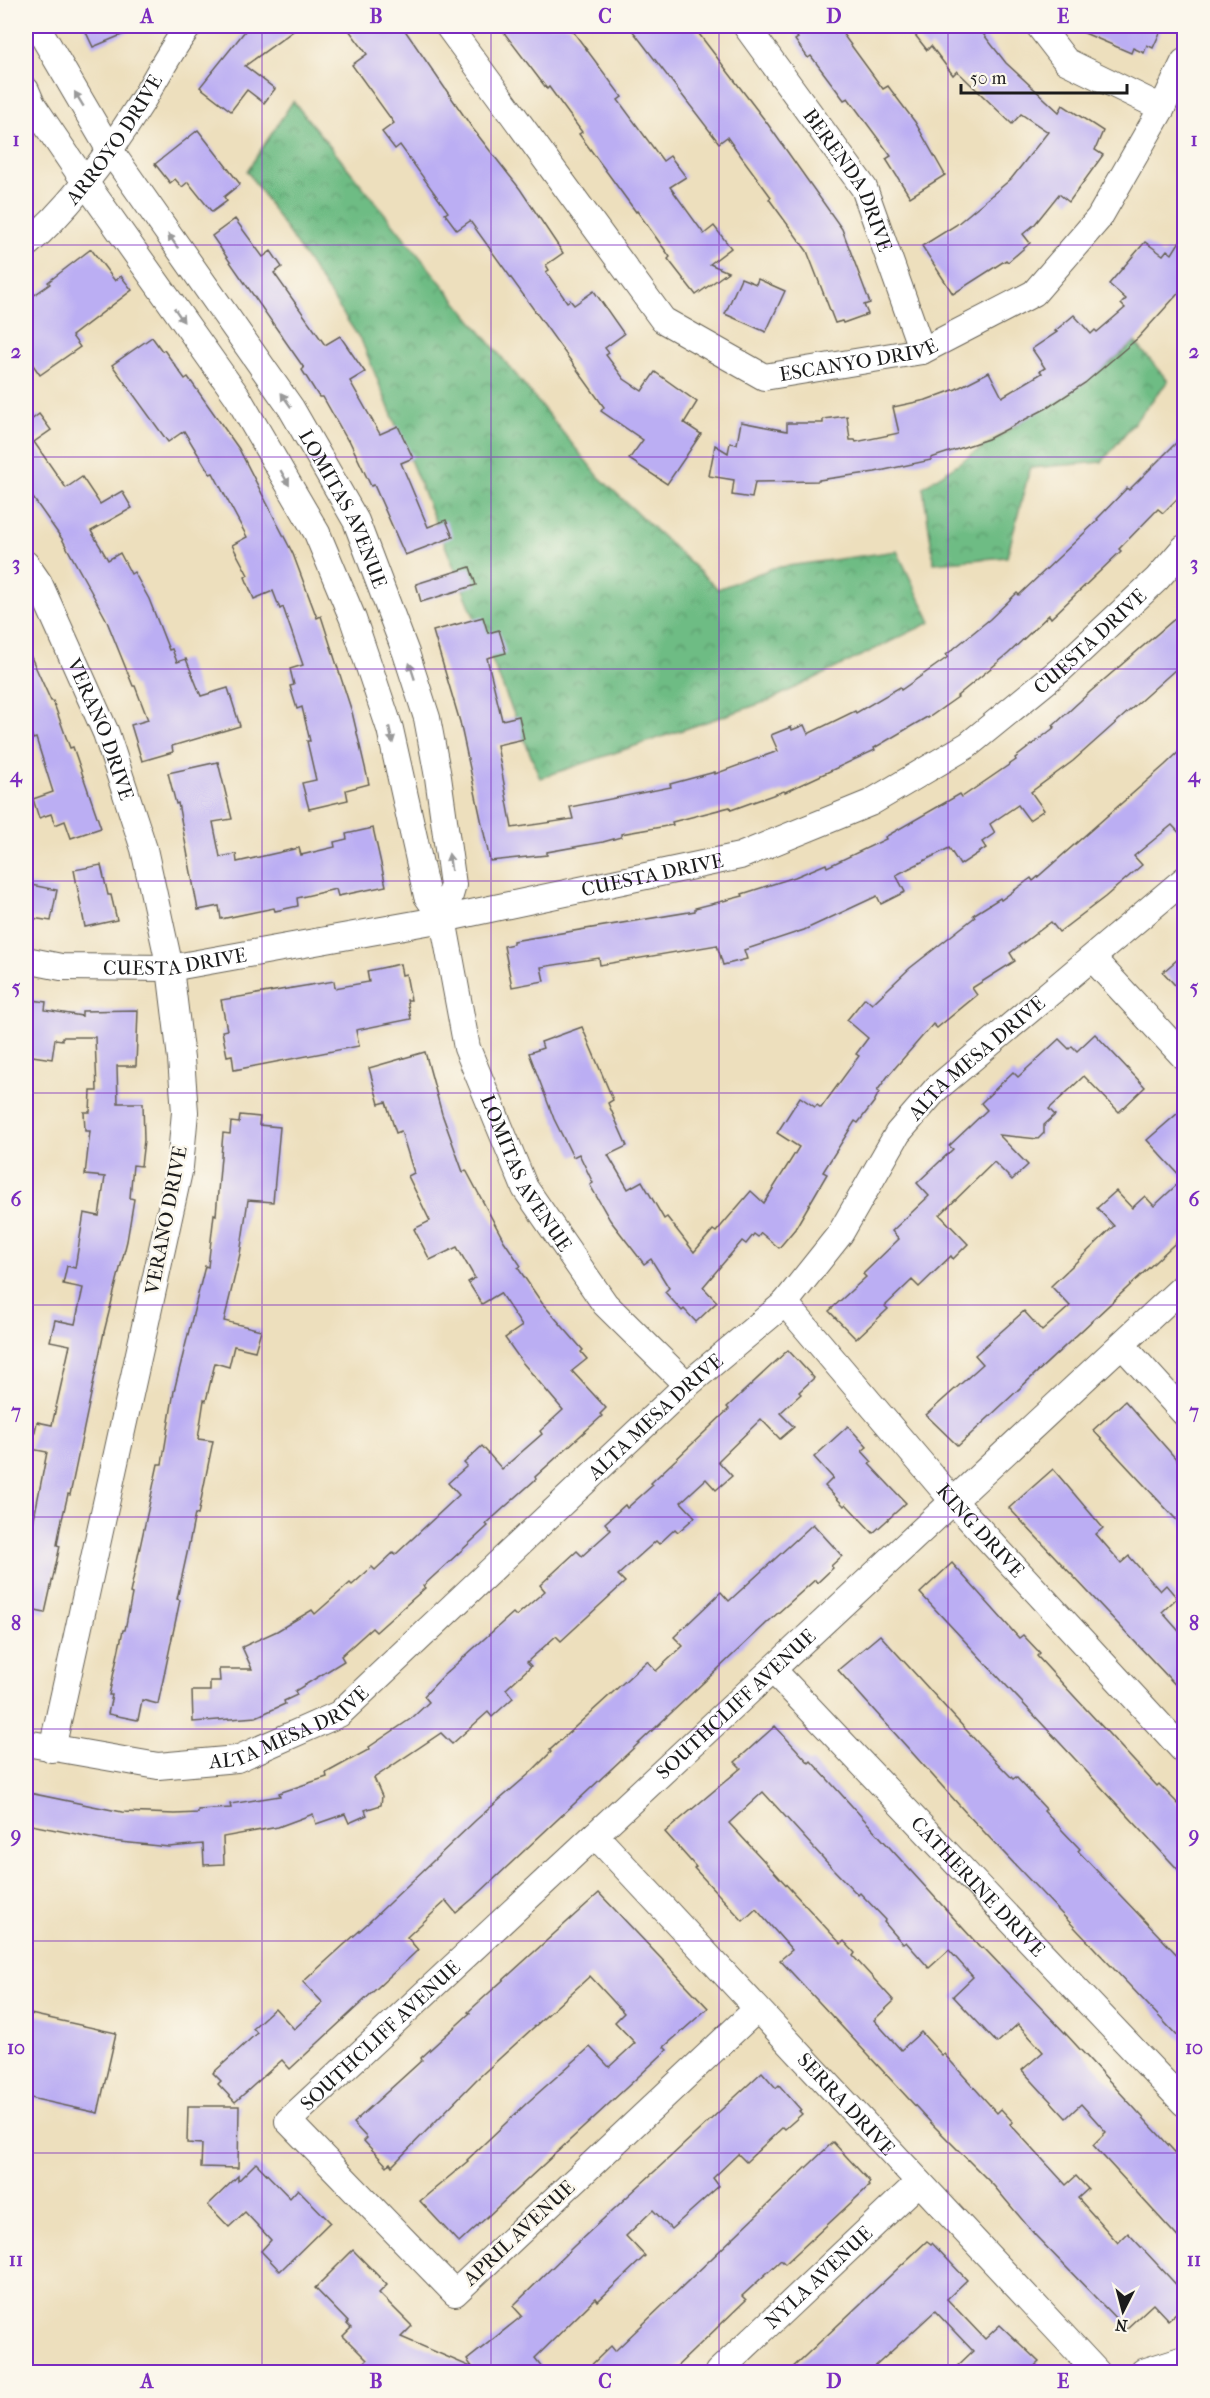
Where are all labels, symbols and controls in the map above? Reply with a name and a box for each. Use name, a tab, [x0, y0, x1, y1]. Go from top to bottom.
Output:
text: A	[139, 5, 155, 28]
text: B	[369, 5, 383, 28]
text: C	[598, 5, 612, 28]
text: D	[826, 5, 842, 28]
text: E	[1057, 5, 1069, 28]
scale bar	[961, 57, 1128, 95]
text: 50 m	[970, 68, 1007, 89]
street label: ARROYO DRIVE	[60, 71, 167, 210]
one-way arrow	[73, 91, 84, 107]
street label: BERENDA DRIVE	[799, 104, 897, 254]
text: 1	[12, 128, 20, 151]
text: 1	[1190, 128, 1198, 151]
one-way arrow	[167, 234, 179, 250]
one-way arrow	[173, 306, 185, 322]
street label: ESCANYO DRIVE	[778, 333, 941, 386]
text: 2	[11, 340, 21, 363]
text: 2	[1189, 340, 1199, 363]
one-way arrow	[280, 393, 292, 409]
street label: LOMITAS AVENUE	[294, 425, 392, 591]
one-way arrow	[280, 470, 290, 487]
text: 3	[12, 552, 20, 575]
text: 3	[1190, 552, 1198, 575]
street label: CUESTA DRIVE	[1029, 584, 1151, 698]
street label: VERANO DRIVE	[62, 654, 139, 803]
one-way arrow	[407, 662, 416, 680]
one-way arrow	[386, 726, 396, 745]
text: 4	[9, 764, 23, 788]
text: 4	[1187, 764, 1201, 788]
street label: CUESTA DRIVE	[579, 848, 725, 901]
one-way arrow	[446, 852, 455, 871]
street label: CUESTA DRIVE	[103, 943, 248, 980]
text: 5	[12, 976, 21, 999]
text: 5	[1190, 976, 1199, 999]
street label: ALTA MESA DRIVE	[903, 991, 1049, 1125]
street label: LOMITAS AVENUE	[476, 1091, 577, 1256]
street label: VERANO DRIVE	[140, 1144, 192, 1297]
text: 6	[11, 1188, 23, 1211]
text: 6	[1189, 1188, 1201, 1211]
street label: ALTA MESA DRIVE	[582, 1349, 727, 1485]
text: 7	[10, 1400, 21, 1423]
text: 7	[1188, 1400, 1199, 1423]
street label: KING DRIVE	[932, 1479, 1029, 1582]
text: 8	[11, 1612, 21, 1635]
text: 8	[1189, 1612, 1199, 1635]
street label: SOUTHCLIFF AVENUE	[651, 1624, 820, 1784]
street label: ALTA MESA DRIVE	[207, 1681, 373, 1773]
street label: CATHERINE DRIVE	[906, 1811, 1050, 1961]
text: 9	[10, 1824, 21, 1847]
text: 9	[1188, 1824, 1199, 1847]
street label: SOUTHCLIFF AVENUE	[296, 1955, 464, 2115]
text: 10	[7, 2036, 25, 2059]
text: 10	[1185, 2036, 1203, 2059]
street label: SERRA DRIVE	[793, 2048, 900, 2160]
street label: APRIL AVENUE	[458, 2176, 579, 2291]
street label: NYLA AVENUE	[760, 2221, 877, 2333]
text: 11	[9, 2248, 23, 2271]
text: 11	[1187, 2248, 1201, 2271]
north arrow	[1093, 2281, 1153, 2341]
text: N	[1114, 2315, 1129, 2336]
text: A	[139, 2370, 155, 2393]
text: B	[369, 2370, 383, 2393]
text: C	[598, 2370, 612, 2393]
text: D	[826, 2370, 842, 2393]
text: E	[1057, 2370, 1069, 2393]

